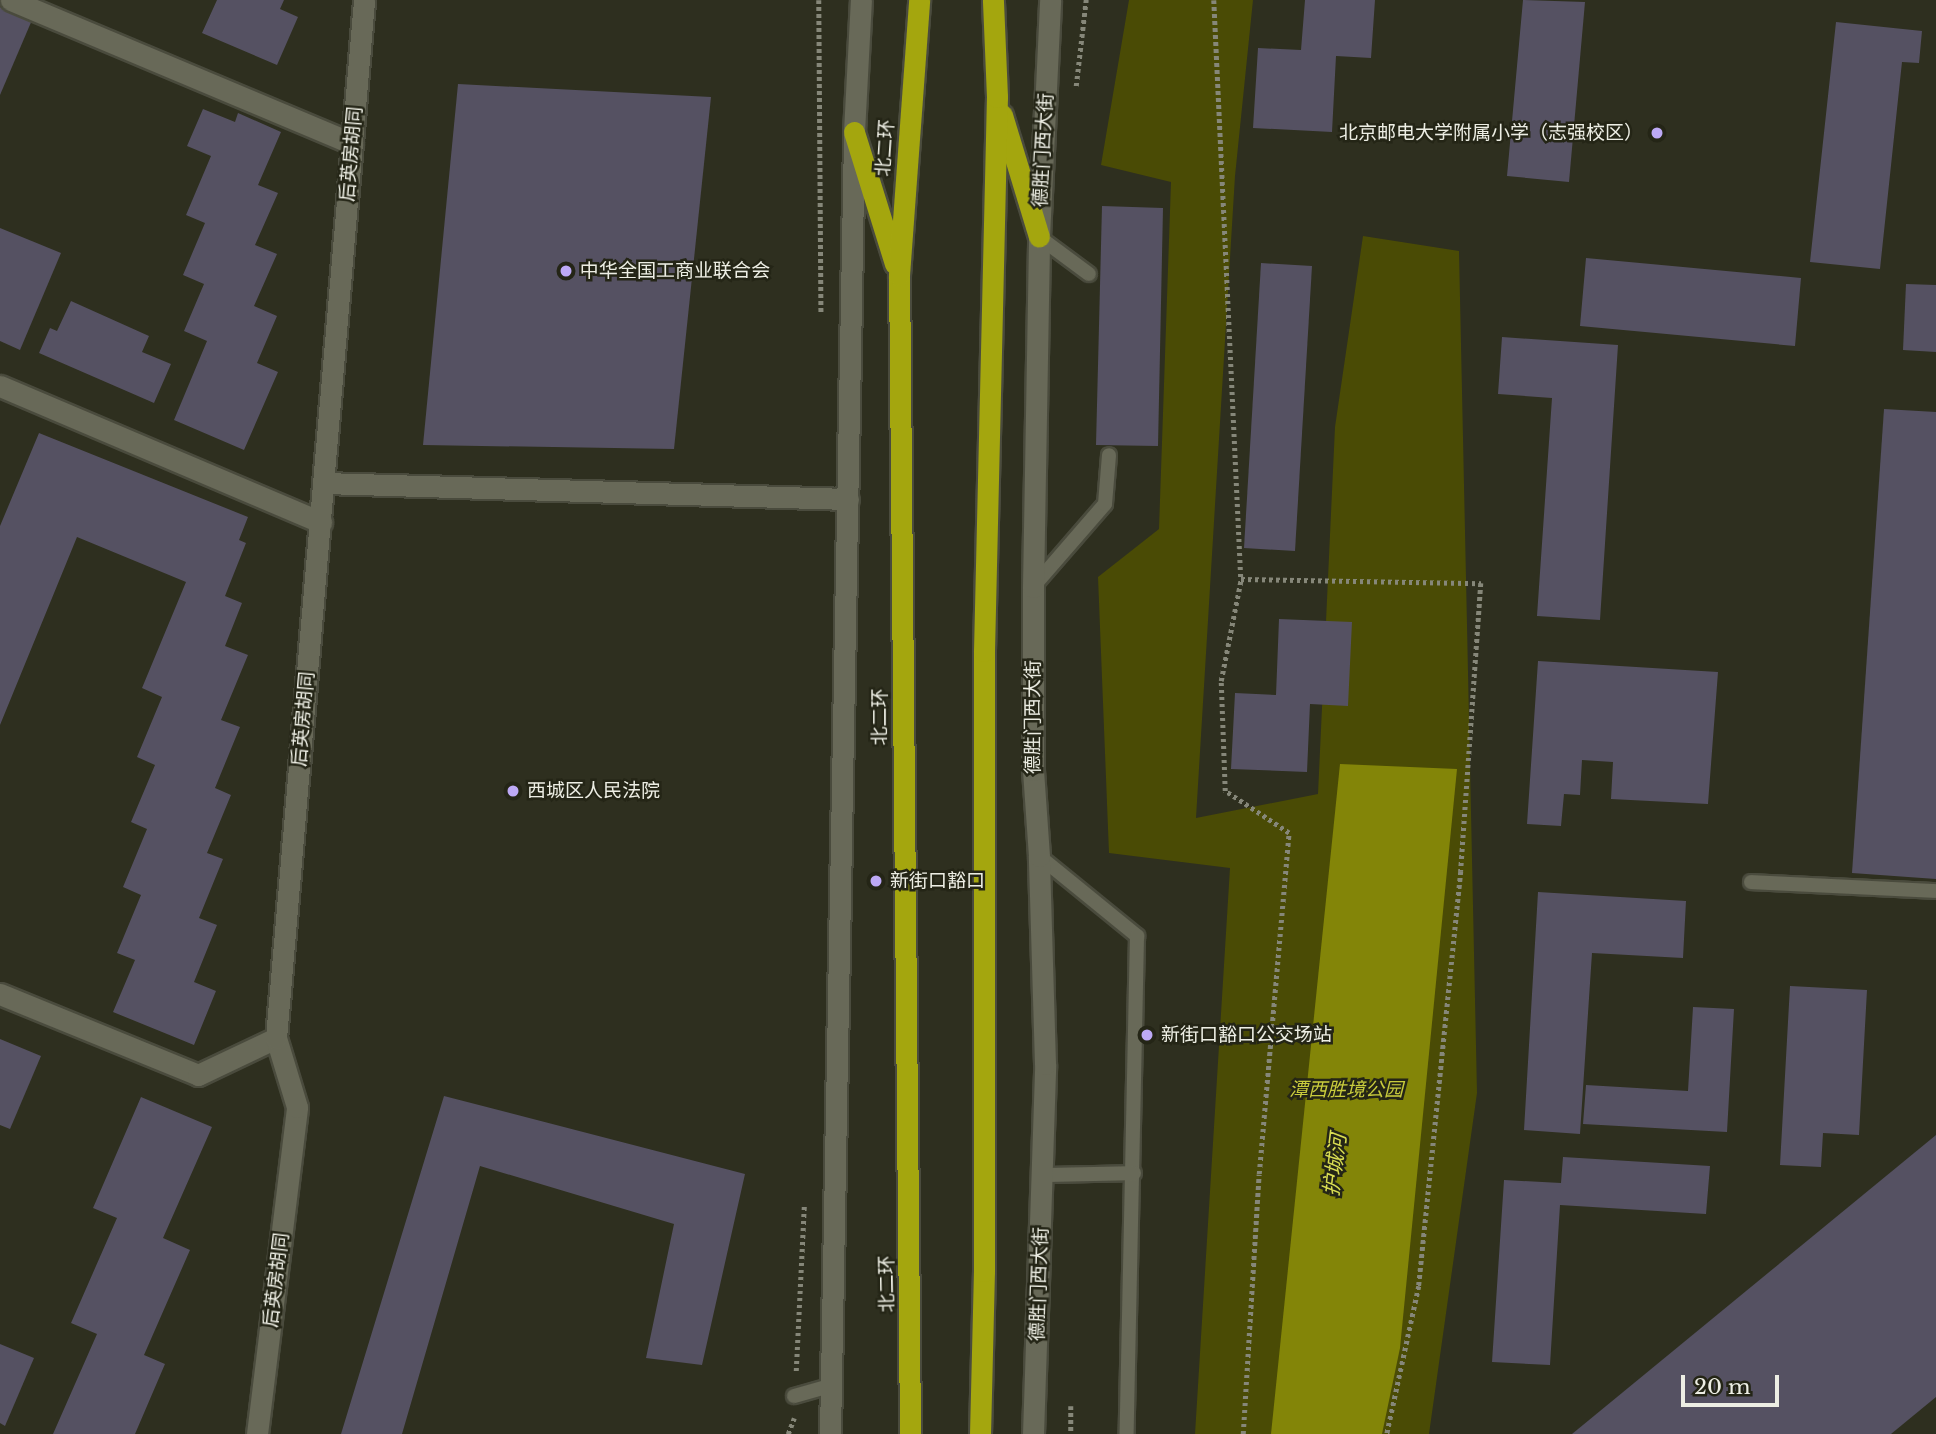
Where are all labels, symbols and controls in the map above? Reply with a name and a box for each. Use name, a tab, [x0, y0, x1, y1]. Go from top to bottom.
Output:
street label: 德胜门西大街	[1029, 92, 1057, 208]
street label: 后英房胡同	[336, 106, 366, 202]
street label: 北二环	[872, 119, 898, 177]
place label: 北京邮电大学附属小学（志强校区）	[1339, 122, 1643, 144]
marker: 北京邮电大学附属小学（志强校区）	[1649, 125, 1665, 141]
place label: 中华全国工商业联合会	[580, 260, 770, 282]
marker: 中华全国工商业联合会	[558, 263, 574, 279]
street label: 德胜门西大街	[1022, 660, 1044, 774]
street label: 后英房胡同	[288, 671, 318, 767]
street label: 北二环	[869, 689, 891, 745]
place label: 西城区人民法院	[527, 780, 660, 802]
marker: 西城区人民法院	[505, 783, 521, 799]
place label: 新街口豁口	[890, 870, 985, 892]
marker: 新街口豁口	[868, 873, 884, 889]
place label: 新街口豁口公交场站	[1161, 1024, 1332, 1046]
marker: 新街口豁口公交场站	[1139, 1027, 1155, 1043]
park label: 潭西胜境公园	[1289, 1079, 1403, 1101]
water label: 护城河	[1319, 1132, 1351, 1198]
street label: 德胜门西大街	[1026, 1227, 1052, 1341]
street label: 后英房胡同	[259, 1231, 293, 1329]
street label: 北二环	[875, 1255, 899, 1313]
scale bar	[1684, 1360, 1782, 1404]
text: 20 m	[1694, 1374, 1751, 1400]

